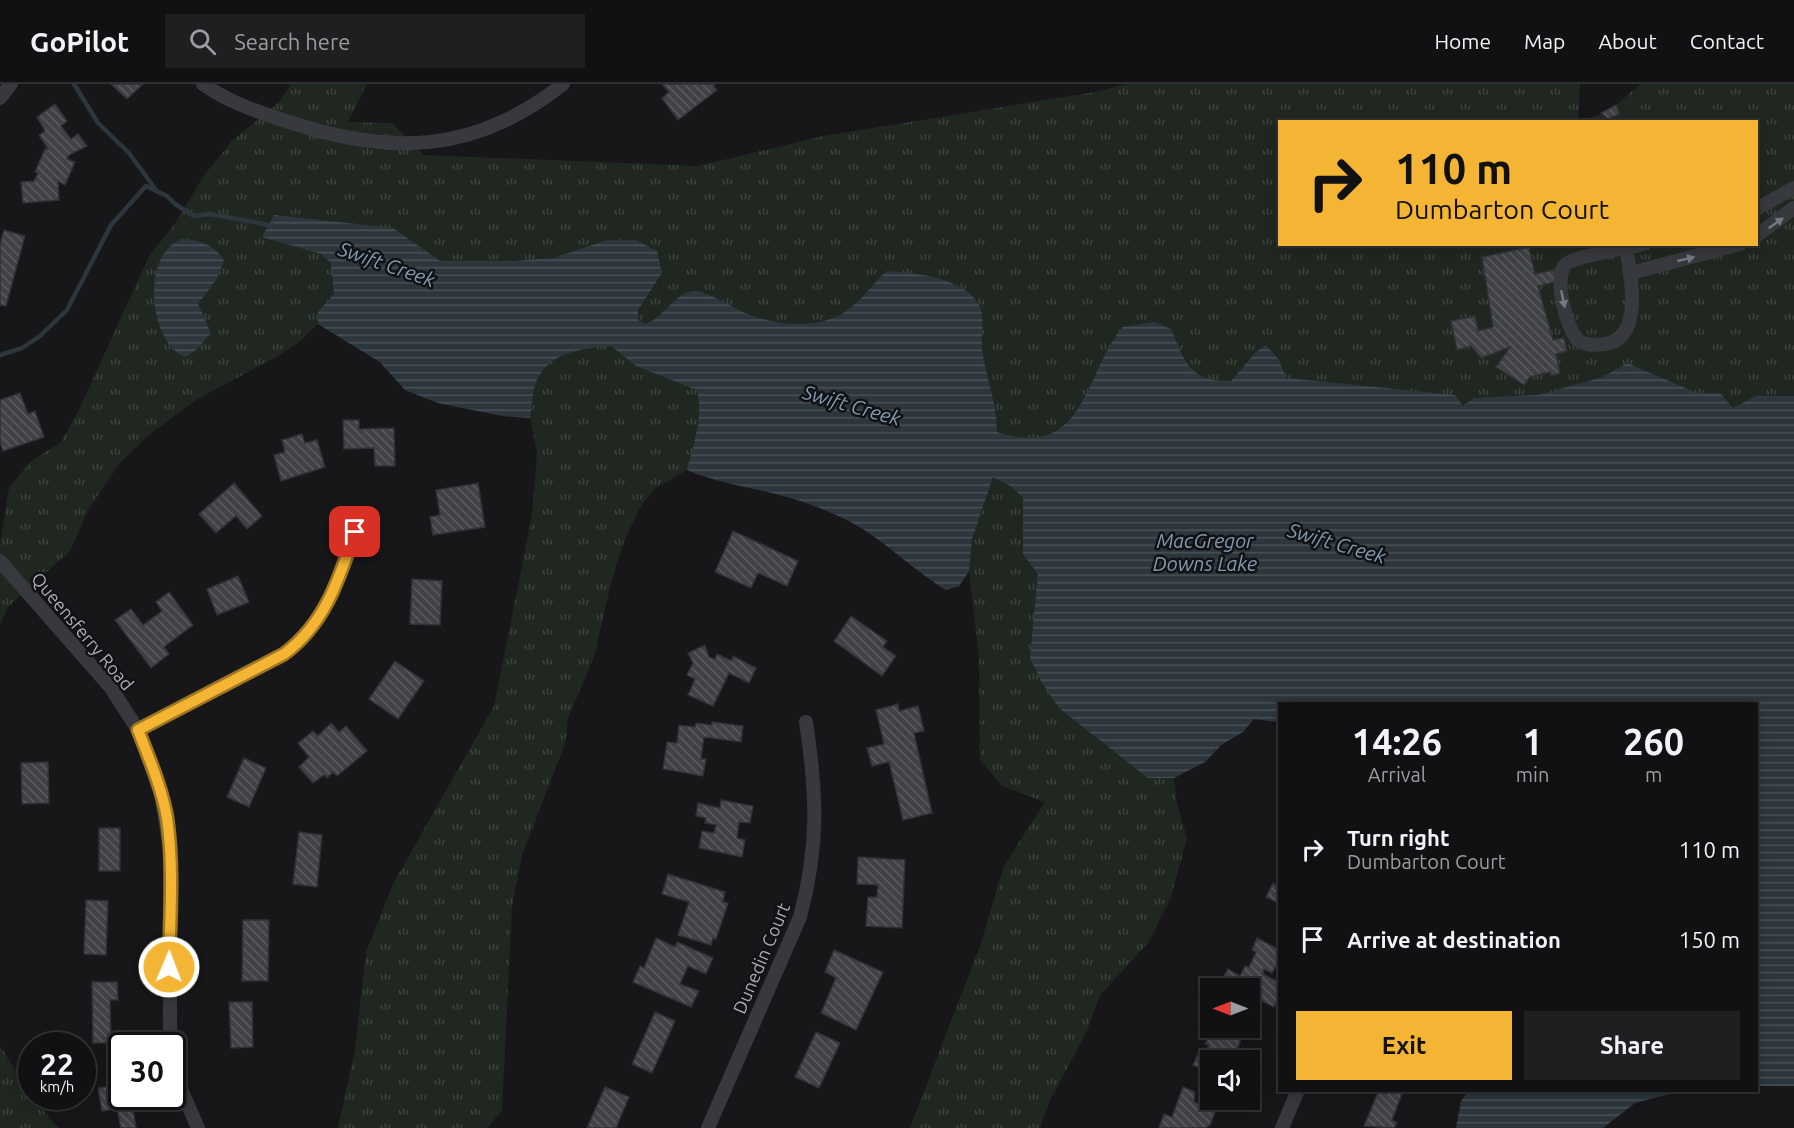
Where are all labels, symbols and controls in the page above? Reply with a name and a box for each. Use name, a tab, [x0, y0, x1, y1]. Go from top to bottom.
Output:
search box	[165, 14, 585, 68]
icon: search	[186, 25, 219, 58]
text: GoPilot	[30, 26, 129, 57]
text: Search here	[234, 29, 350, 54]
text: Home	[1434, 29, 1491, 53]
text: Map	[1524, 29, 1565, 53]
text: About	[1598, 29, 1657, 53]
text: Contact	[1690, 29, 1764, 53]
icon: right	[1296, 144, 1374, 222]
text: 110 m	[1395, 145, 1512, 192]
text: Dumbarton Court	[1395, 194, 1609, 224]
one-way arrow	[1768, 218, 1784, 229]
water label: Swift Creek	[335, 236, 439, 292]
one-way arrow	[1676, 254, 1695, 264]
one-way arrow	[1559, 290, 1568, 309]
water label: Swift Creek	[799, 380, 904, 430]
pin	[329, 506, 380, 557]
icon: arrive	[338, 515, 371, 548]
water label: Swift Creek	[1284, 518, 1389, 568]
water label: MacGregor Downs Lake	[1153, 529, 1257, 575]
street label: Queensferry Road	[27, 568, 138, 694]
text: 14:26	[1352, 721, 1442, 762]
text: 1	[1522, 721, 1543, 762]
text: 260	[1623, 721, 1684, 762]
text: Arrival	[1368, 763, 1426, 786]
text: min	[1516, 763, 1549, 786]
text: m	[1645, 763, 1662, 786]
text: Turn right	[1347, 825, 1449, 850]
icon: right	[1296, 833, 1329, 866]
text: 110 m	[1679, 837, 1740, 862]
text: Dumbarton Court	[1347, 850, 1506, 873]
street label: Dunedin Court	[729, 900, 793, 1016]
icon: arrive	[1296, 923, 1329, 956]
text: Arrive at destination	[1347, 927, 1561, 952]
text: 150 m	[1679, 927, 1740, 952]
position arrow	[137, 935, 201, 999]
north arrow	[1200, 978, 1260, 1038]
map controls	[1200, 978, 1260, 1110]
button: Exit	[1296, 1011, 1512, 1080]
button: Share	[1524, 1011, 1740, 1080]
speed limit sign: 30	[108, 1032, 186, 1110]
text: 22	[40, 1047, 74, 1081]
button: sound	[1200, 1050, 1260, 1110]
text: km/h	[40, 1078, 74, 1095]

